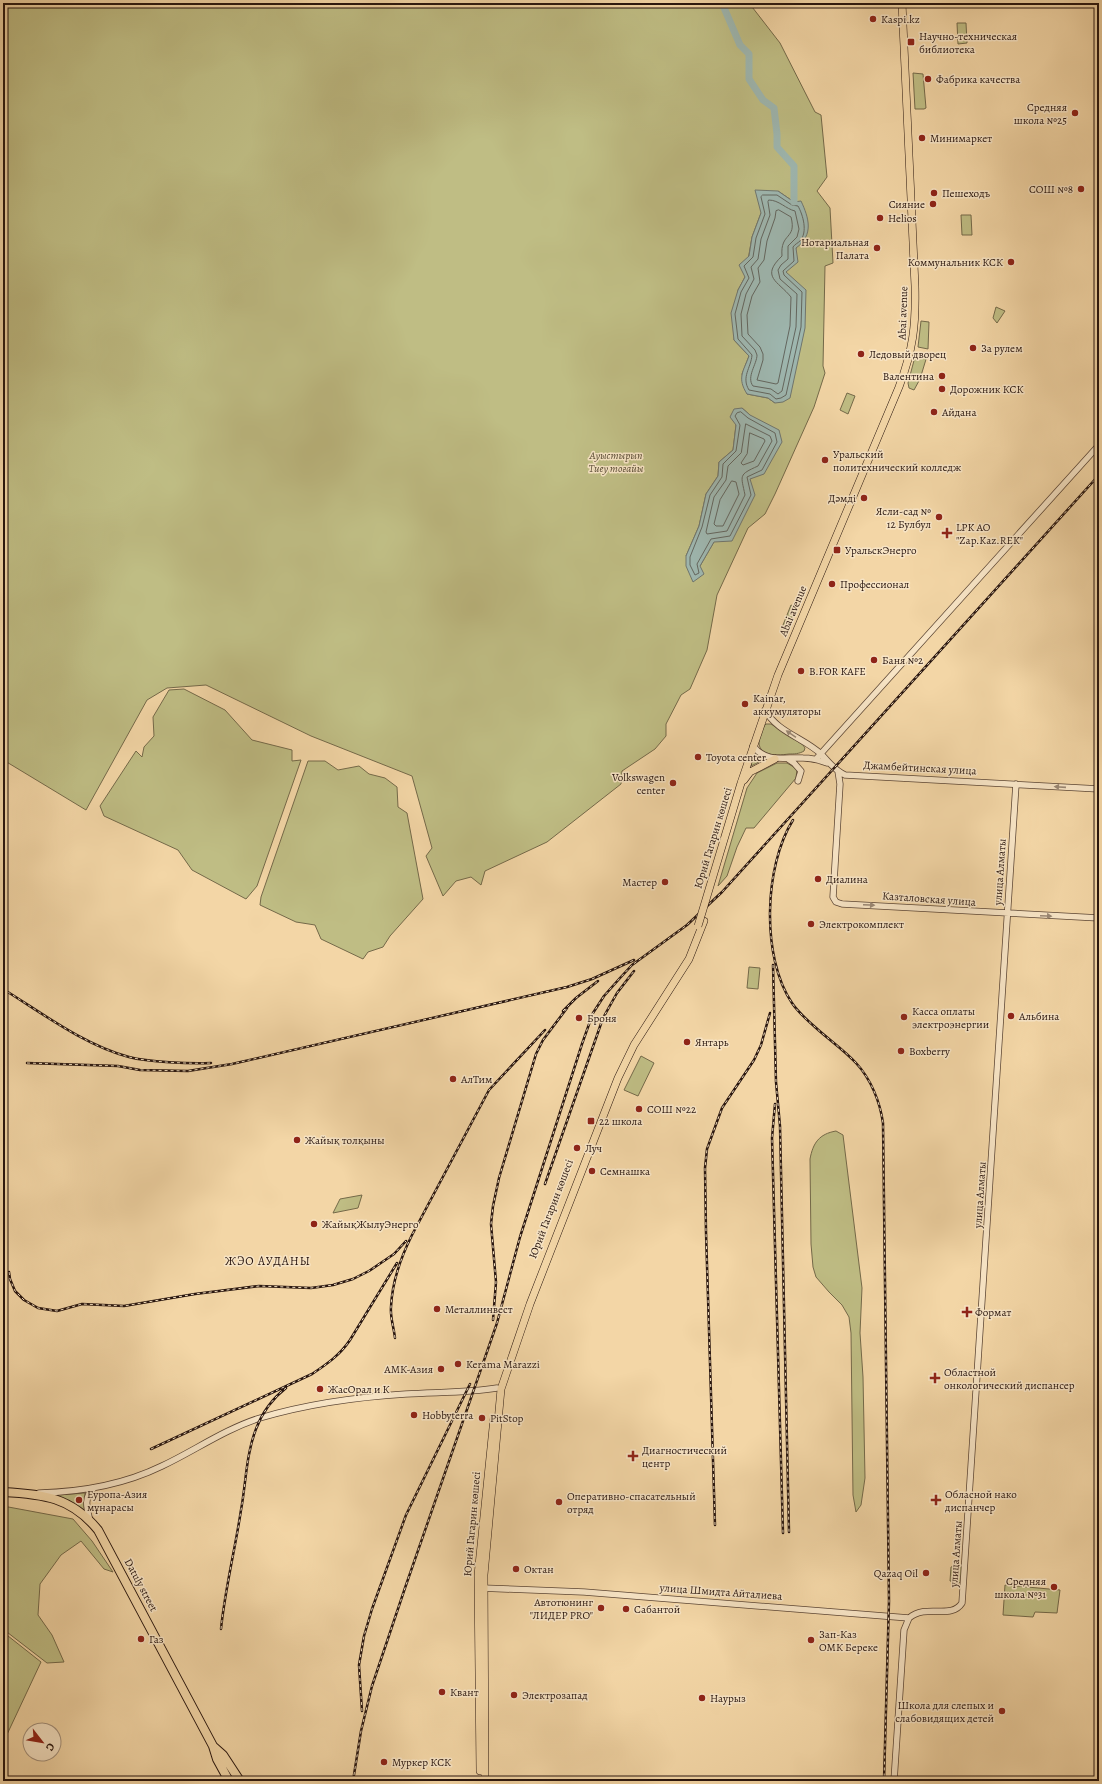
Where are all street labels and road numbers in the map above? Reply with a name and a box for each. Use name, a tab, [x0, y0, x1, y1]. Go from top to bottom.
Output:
street label: Abai avenue	[895, 286, 911, 341]
street label: Abai avenue	[775, 583, 810, 640]
street label: Джамбейтинская улица	[863, 758, 978, 779]
street label: Юрий Гагарин көшесі	[690, 786, 736, 890]
street label: улица Алматы	[990, 838, 1010, 907]
street label: Казталовская улица	[882, 888, 977, 910]
street label: Юрий Гагарин көшесі	[525, 1157, 577, 1261]
street label: улица Алматы	[970, 1161, 990, 1230]
street label: Юрий Гагарин көшесі	[460, 1471, 484, 1577]
street label: улица Алматы	[946, 1520, 966, 1589]
street label: Datuly street	[121, 1556, 161, 1614]
street label: улица Шмидта Айталиева	[658, 1580, 784, 1604]

